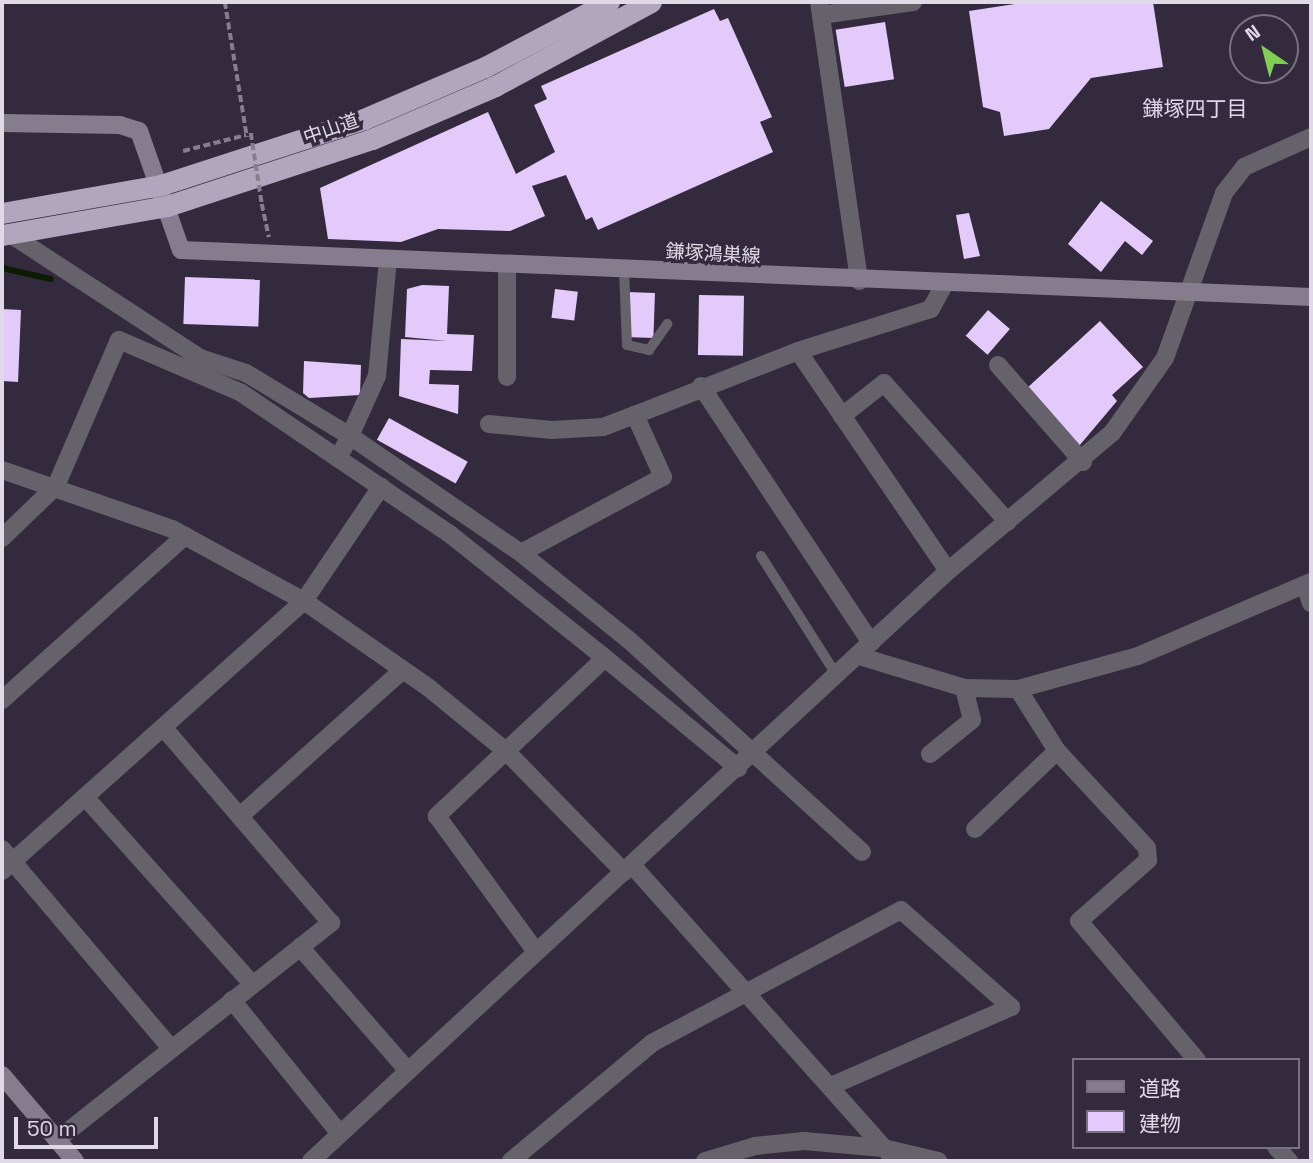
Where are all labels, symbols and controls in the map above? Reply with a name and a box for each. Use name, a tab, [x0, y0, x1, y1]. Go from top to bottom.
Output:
north arrow	[1229, 14, 1299, 84]
text: N	[1240, 19, 1265, 47]
district label: 鎌塚四丁目	[1143, 96, 1247, 122]
street label: 中山道	[300, 109, 362, 149]
street label: 鎌塚鴻巣線	[665, 240, 761, 268]
legend	[1072, 1058, 1299, 1149]
text: 道路	[1139, 1075, 1181, 1102]
scale bar	[18, 1104, 161, 1148]
text: 建物	[1139, 1110, 1181, 1137]
text: 50 m	[27, 1115, 77, 1142]

